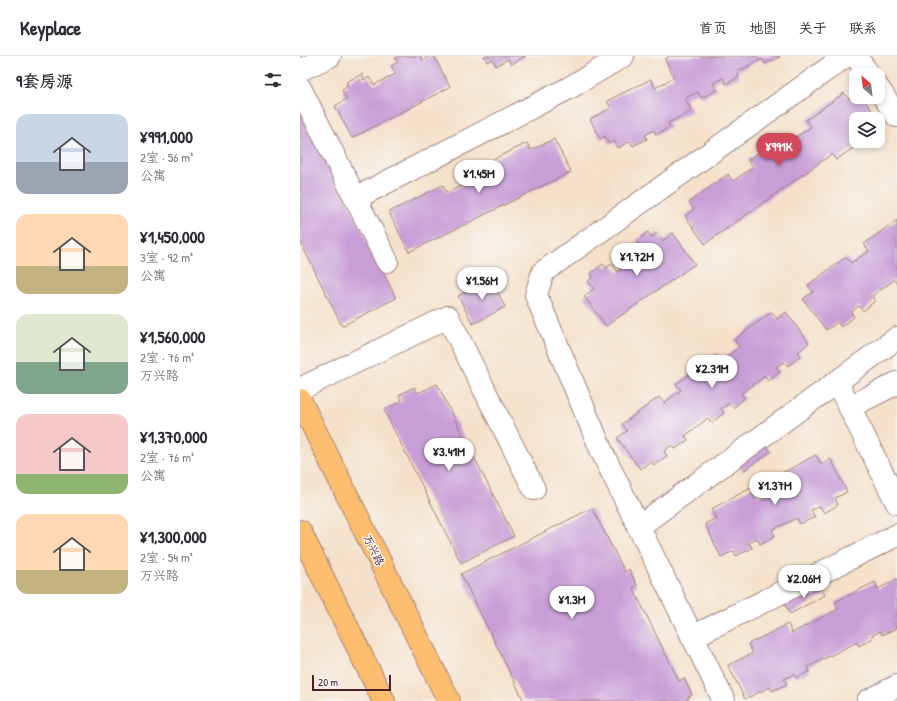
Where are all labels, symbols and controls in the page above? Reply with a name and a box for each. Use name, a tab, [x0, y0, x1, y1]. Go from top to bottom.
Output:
text: Keyplace	[20, 15, 81, 41]
text: 首页	[699, 18, 727, 37]
text: 地图	[749, 18, 777, 37]
text: 关于	[799, 18, 827, 37]
text: 联系	[849, 18, 877, 37]
north arrow	[849, 68, 885, 104]
map controls	[849, 68, 885, 148]
text: 9套房源	[16, 69, 73, 92]
icon: filters	[262, 69, 284, 91]
button: layers	[849, 112, 885, 148]
text: ¥991,000	[140, 125, 193, 148]
icon: home	[48, 130, 96, 178]
pin: ¥991K	[751, 133, 807, 167]
text: ¥991K	[765, 137, 793, 155]
text: 2室 · 56 m²	[140, 148, 193, 166]
pin: ¥1.45M	[446, 160, 512, 194]
text: ¥1.45M	[463, 164, 495, 182]
text: 公寓	[140, 166, 166, 184]
text: ¥1,450,000	[140, 225, 205, 248]
icon: home	[48, 230, 96, 278]
pin: ¥1.72M	[604, 243, 670, 277]
text: ¥1.72M	[620, 247, 654, 265]
text: 3室 · 92 m²	[140, 248, 193, 266]
text: 公寓	[140, 266, 166, 284]
pin: ¥1.56M	[449, 267, 515, 301]
text: ¥1.56M	[466, 271, 498, 289]
text: ¥1,560,000	[140, 325, 205, 348]
icon: home	[48, 330, 96, 378]
text: 2室 · 76 m²	[140, 348, 194, 366]
pin: ¥2.31M	[679, 355, 745, 389]
text: ¥2.31M	[695, 359, 729, 377]
text: 万兴路	[140, 366, 179, 384]
text: ¥1,370,000	[140, 425, 207, 448]
icon: home	[48, 430, 96, 478]
pin: ¥3.41M	[416, 438, 482, 472]
text: ¥3.41M	[433, 442, 465, 460]
text: 2室 · 76 m²	[140, 448, 194, 466]
text: 公寓	[140, 466, 166, 484]
pin: ¥1.37M	[742, 472, 808, 506]
text: ¥1.37M	[758, 476, 792, 494]
text: ¥1,300,000	[140, 525, 207, 548]
icon: home	[48, 530, 96, 578]
street label: 万兴路	[360, 532, 388, 568]
text: 2室 · 54 m²	[140, 548, 193, 566]
pin: ¥2.06M	[771, 565, 837, 599]
text: 万兴路	[140, 566, 179, 584]
text: ¥2.06M	[787, 569, 821, 587]
pin: ¥1.3M	[544, 586, 600, 620]
text: ¥1.3M	[558, 590, 586, 608]
scale bar	[312, 673, 391, 692]
text: 20 m	[318, 675, 338, 689]

